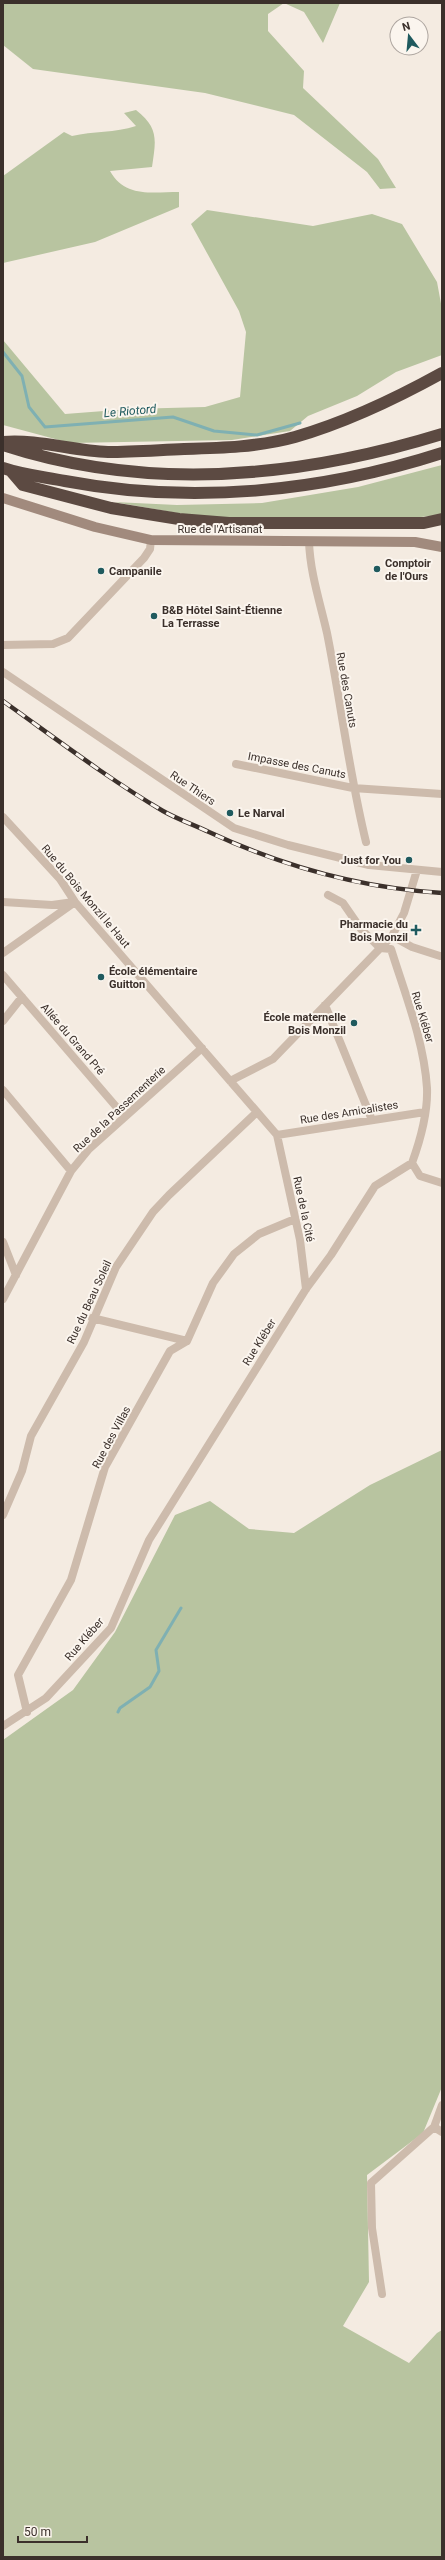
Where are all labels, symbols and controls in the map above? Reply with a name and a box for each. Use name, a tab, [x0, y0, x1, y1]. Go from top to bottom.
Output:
north arrow	[389, 16, 429, 56]
text: N	[401, 19, 412, 34]
water label: Le Riotord	[103, 402, 157, 420]
street label: Rue de l'Artisanat	[178, 523, 263, 536]
place label: Comptoir de l'Ours	[385, 557, 431, 583]
marker: Comptoir de l'Ours	[372, 564, 382, 574]
place label: Campanile	[109, 565, 162, 578]
marker: Campanile	[96, 566, 106, 576]
place label: B&B Hôtel Saint-Étienne La Terrasse	[162, 604, 282, 630]
marker: B&B Hôtel Saint-Étienne La Terrasse	[149, 611, 159, 621]
street label: Rue des Canuts	[333, 651, 360, 729]
street label: Impasse des Canuts	[247, 750, 347, 781]
street label: Rue Thiers	[168, 769, 218, 808]
place label: Le Narval	[238, 807, 285, 820]
marker: Le Narval	[225, 808, 235, 818]
street label: Rue du Bois Monzil le Haut	[39, 842, 133, 951]
place label: Just for You	[341, 854, 401, 867]
marker: Just for You	[404, 855, 414, 865]
place label: Pharmacie du Bois Monzil	[340, 918, 408, 944]
marker: Pharmacie du Bois Monzil	[411, 925, 421, 935]
place label: École élémentaire Guitton	[109, 965, 197, 991]
marker: École élémentaire Guitton	[96, 972, 106, 982]
street label: Rue Kléber	[409, 990, 436, 1044]
street label: Allée du Grand Pré	[38, 1001, 107, 1078]
place label: École maternelle Bois Monzil	[263, 1011, 346, 1037]
marker: École maternelle Bois Monzil	[349, 1018, 359, 1028]
street label: Rue de la Passementerie	[71, 1063, 168, 1155]
street label: Rue des Amicalistes	[299, 1098, 399, 1127]
street label: Rue de la Cité	[290, 1175, 317, 1243]
street label: Rue du Beau Soleil	[64, 1258, 114, 1346]
street label: Rue Kléber	[240, 1316, 279, 1368]
street label: Rue des Villas	[90, 1404, 133, 1471]
street label: Rue Kléber	[62, 1615, 107, 1663]
scale bar	[18, 2518, 87, 2544]
text: 50 m	[24, 2525, 51, 2539]

